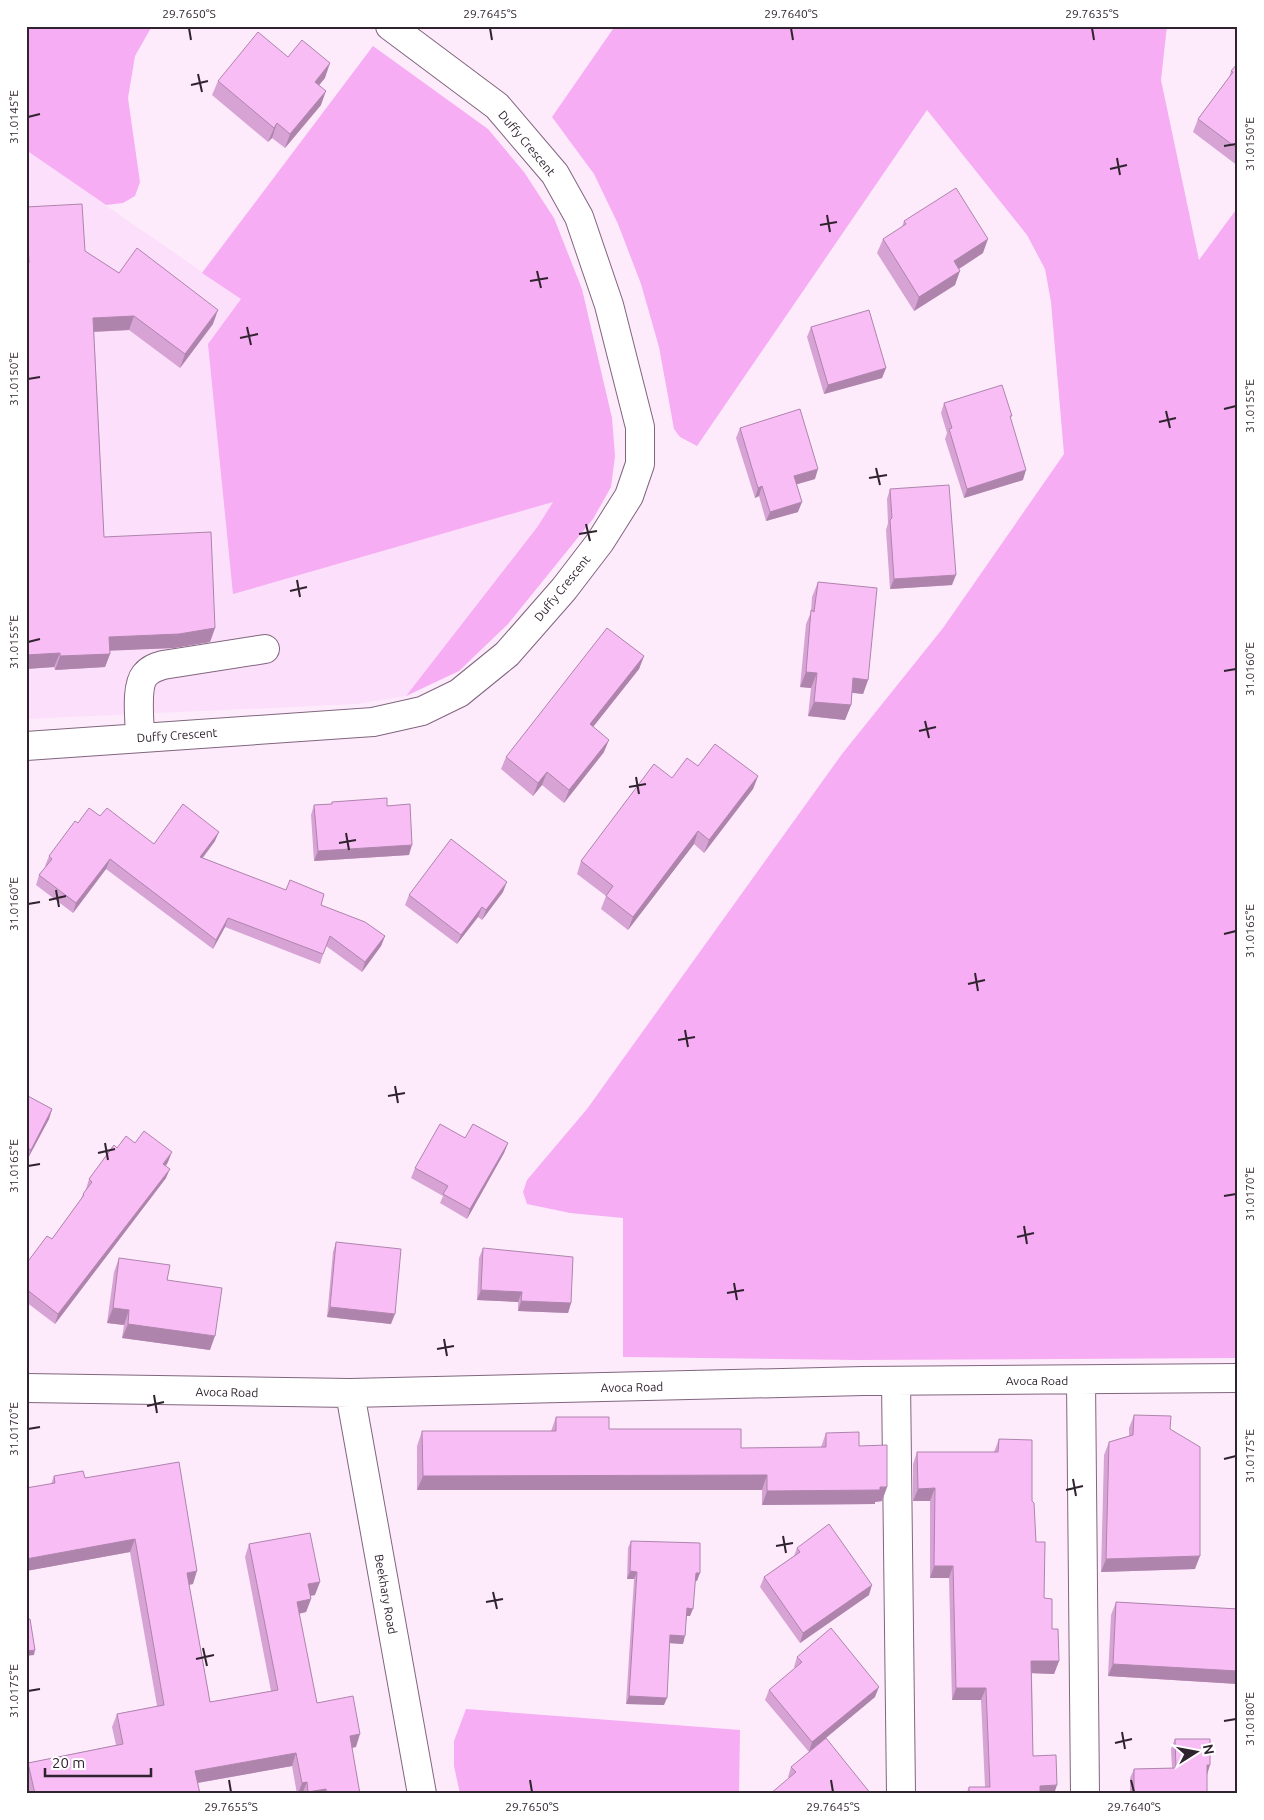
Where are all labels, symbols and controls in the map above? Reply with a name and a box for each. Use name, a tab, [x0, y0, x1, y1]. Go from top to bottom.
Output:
text: 29.7650°S	[162, 7, 216, 20]
text: 29.7645°S	[463, 7, 517, 20]
text: 29.7640°S	[764, 7, 818, 20]
text: 29.7635°S	[1065, 7, 1119, 20]
text: 31.0145°E	[7, 90, 20, 144]
street label: Duffy Crescent	[496, 108, 558, 178]
text: 31.0150°E	[1243, 117, 1256, 171]
text: 31.0150°E	[7, 352, 20, 406]
text: 31.0155°E	[1243, 379, 1256, 433]
street label: Duffy Crescent	[532, 552, 593, 623]
text: 31.0155°E	[7, 615, 20, 669]
text: 31.0160°E	[1243, 642, 1256, 696]
street label: Duffy Crescent	[136, 726, 218, 744]
text: 31.0160°E	[7, 877, 20, 931]
text: 31.0165°E	[1243, 904, 1256, 958]
text: 31.0165°E	[7, 1139, 20, 1193]
text: 31.0170°E	[1243, 1167, 1256, 1221]
street label: Avoca Road	[1006, 1374, 1068, 1387]
street label: Avoca Road	[601, 1380, 663, 1394]
street label: Avoca Road	[196, 1385, 258, 1399]
text: 31.0170°E	[7, 1402, 20, 1456]
text: 31.0175°E	[1243, 1429, 1256, 1483]
street label: Beekhary Road	[373, 1553, 399, 1635]
text: 31.0175°E	[7, 1664, 20, 1718]
text: 31.0180°E	[1243, 1692, 1256, 1746]
north arrow	[1172, 1728, 1222, 1778]
text: N	[1200, 1743, 1218, 1756]
scale bar	[45, 1745, 151, 1777]
text: 20 m	[52, 1754, 85, 1771]
text: 29.7655°S	[204, 1800, 258, 1813]
text: 29.7650°S	[505, 1800, 559, 1813]
text: 29.7645°S	[806, 1800, 860, 1813]
text: 29.7640°S	[1107, 1800, 1161, 1813]

